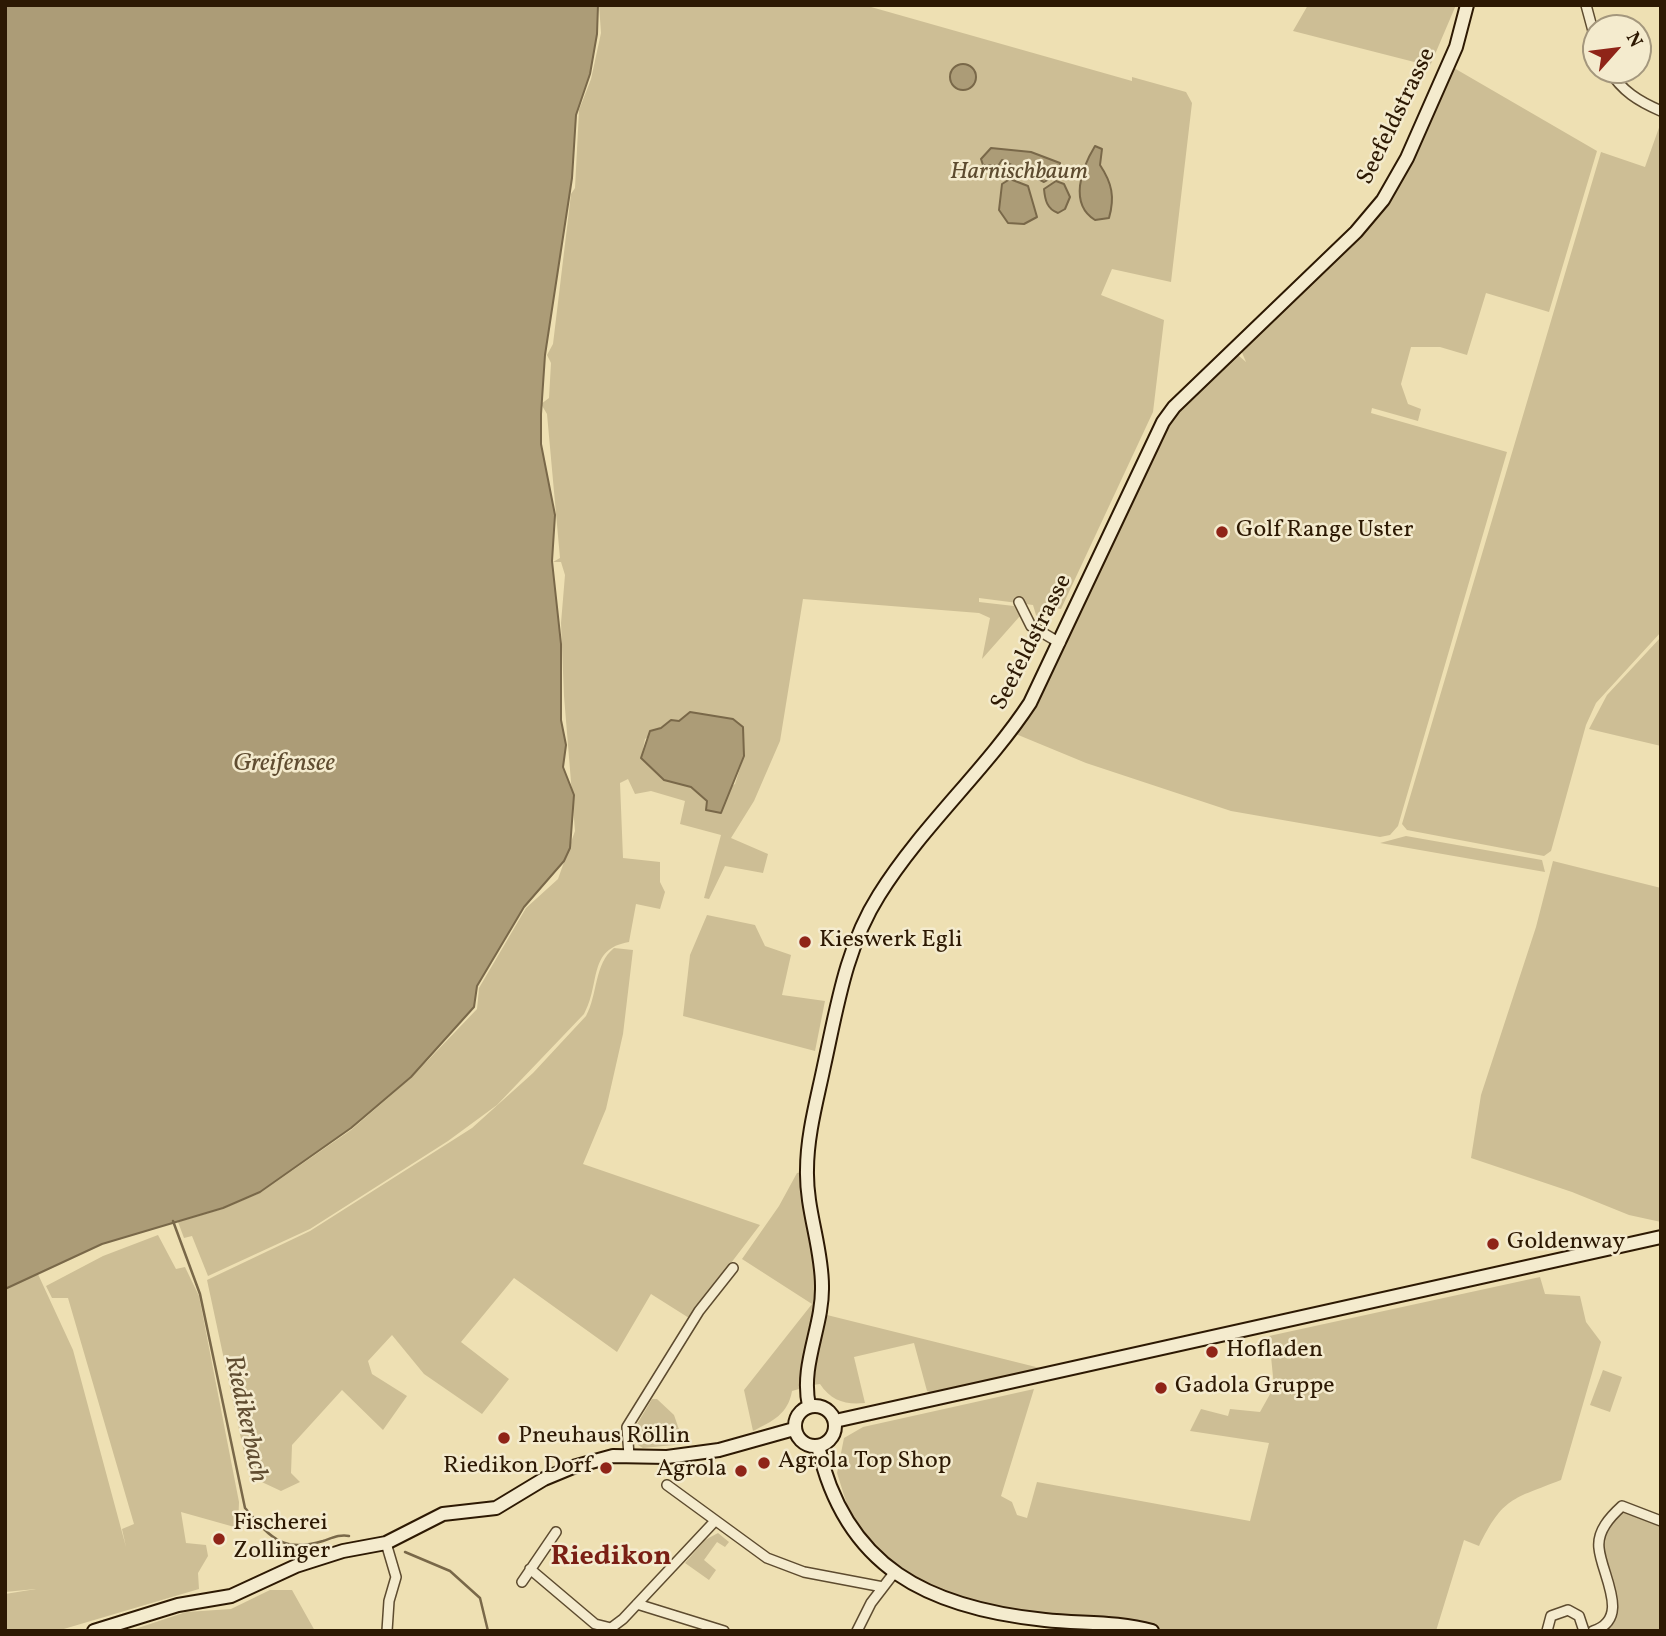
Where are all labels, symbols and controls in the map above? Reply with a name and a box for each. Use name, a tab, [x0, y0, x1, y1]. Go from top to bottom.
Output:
north arrow	[1582, 14, 1652, 84]
text: N	[1619, 28, 1648, 52]
street label: Seefeldstrasse	[1352, 44, 1444, 190]
park label: Harnischbaum	[950, 160, 1088, 188]
place label: Golf Range Uster	[1236, 518, 1413, 546]
marker: Golf Range Uster	[1214, 524, 1230, 540]
street label: Seefeldstrasse	[986, 570, 1080, 716]
water label: Greifensee	[233, 749, 335, 781]
place label: Kieswerk Egli	[819, 928, 962, 956]
marker: Kieswerk Egli	[797, 934, 813, 950]
place label: Goldenway	[1507, 1230, 1625, 1258]
marker: Goldenway	[1485, 1236, 1501, 1252]
place label: Hofladen	[1226, 1338, 1323, 1366]
marker: Hofladen	[1204, 1344, 1220, 1360]
water label: Riedikerbach	[215, 1352, 273, 1486]
place label: Gadola Gruppe	[1175, 1374, 1335, 1402]
marker: Gadola Gruppe	[1153, 1380, 1169, 1396]
place label: Pneuhaus Röllin	[518, 1424, 690, 1452]
marker: Pneuhaus Röllin	[496, 1430, 512, 1446]
place label: Agrola Top Shop	[778, 1449, 951, 1477]
place label: Riedikon Dorf	[443, 1454, 592, 1482]
marker: Agrola Top Shop	[756, 1455, 772, 1471]
place label: Agrola	[656, 1457, 727, 1485]
marker: Riedikon Dorf	[598, 1460, 614, 1476]
marker: Agrola	[733, 1463, 749, 1479]
place label: Fischerei Zollinger	[233, 1511, 330, 1567]
marker: Fischerei Zollinger	[211, 1531, 227, 1547]
district label: Riedikon	[550, 1542, 672, 1576]

